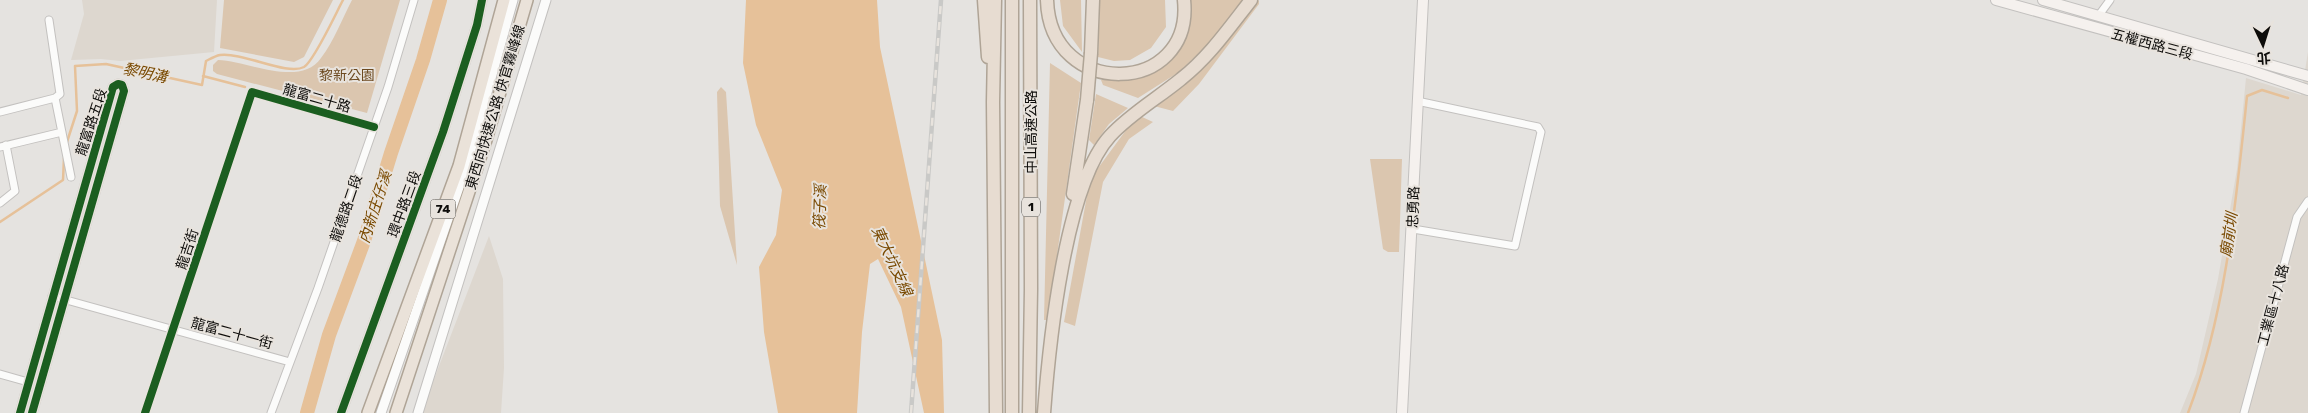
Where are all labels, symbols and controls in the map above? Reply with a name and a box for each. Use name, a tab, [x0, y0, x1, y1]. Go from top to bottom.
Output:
north arrow	[2238, 20, 2288, 70]
street label: 東西向快速公路 快官霧峰線	[462, 23, 529, 192]
street label: 五權西路三段	[2109, 25, 2195, 64]
text: 北	[2256, 49, 2271, 66]
water label: 黎明溝	[121, 60, 171, 87]
park label: 黎新公園	[319, 67, 375, 84]
street label: 龍富二十路	[281, 81, 353, 116]
street label: 龍富路五段	[73, 86, 110, 158]
street label: 中山高速公路	[1023, 90, 1040, 174]
water label: 內新庄仔溪	[355, 167, 396, 245]
street label: 環中路三段	[385, 168, 424, 240]
street label: 龍德路二段	[327, 172, 366, 244]
water label: 筏子溪	[810, 182, 830, 230]
street label: 忠勇路	[1404, 186, 1423, 228]
road number: 1	[1022, 198, 1040, 216]
road number: 74	[430, 200, 456, 218]
water label: 廟前圳	[2217, 209, 2241, 259]
water label: 東大坑支線	[868, 223, 917, 301]
street label: 龍吉街	[173, 227, 202, 272]
street label: 工業區十八路	[2254, 262, 2293, 348]
street label: 龍富二十一街	[189, 314, 275, 353]

